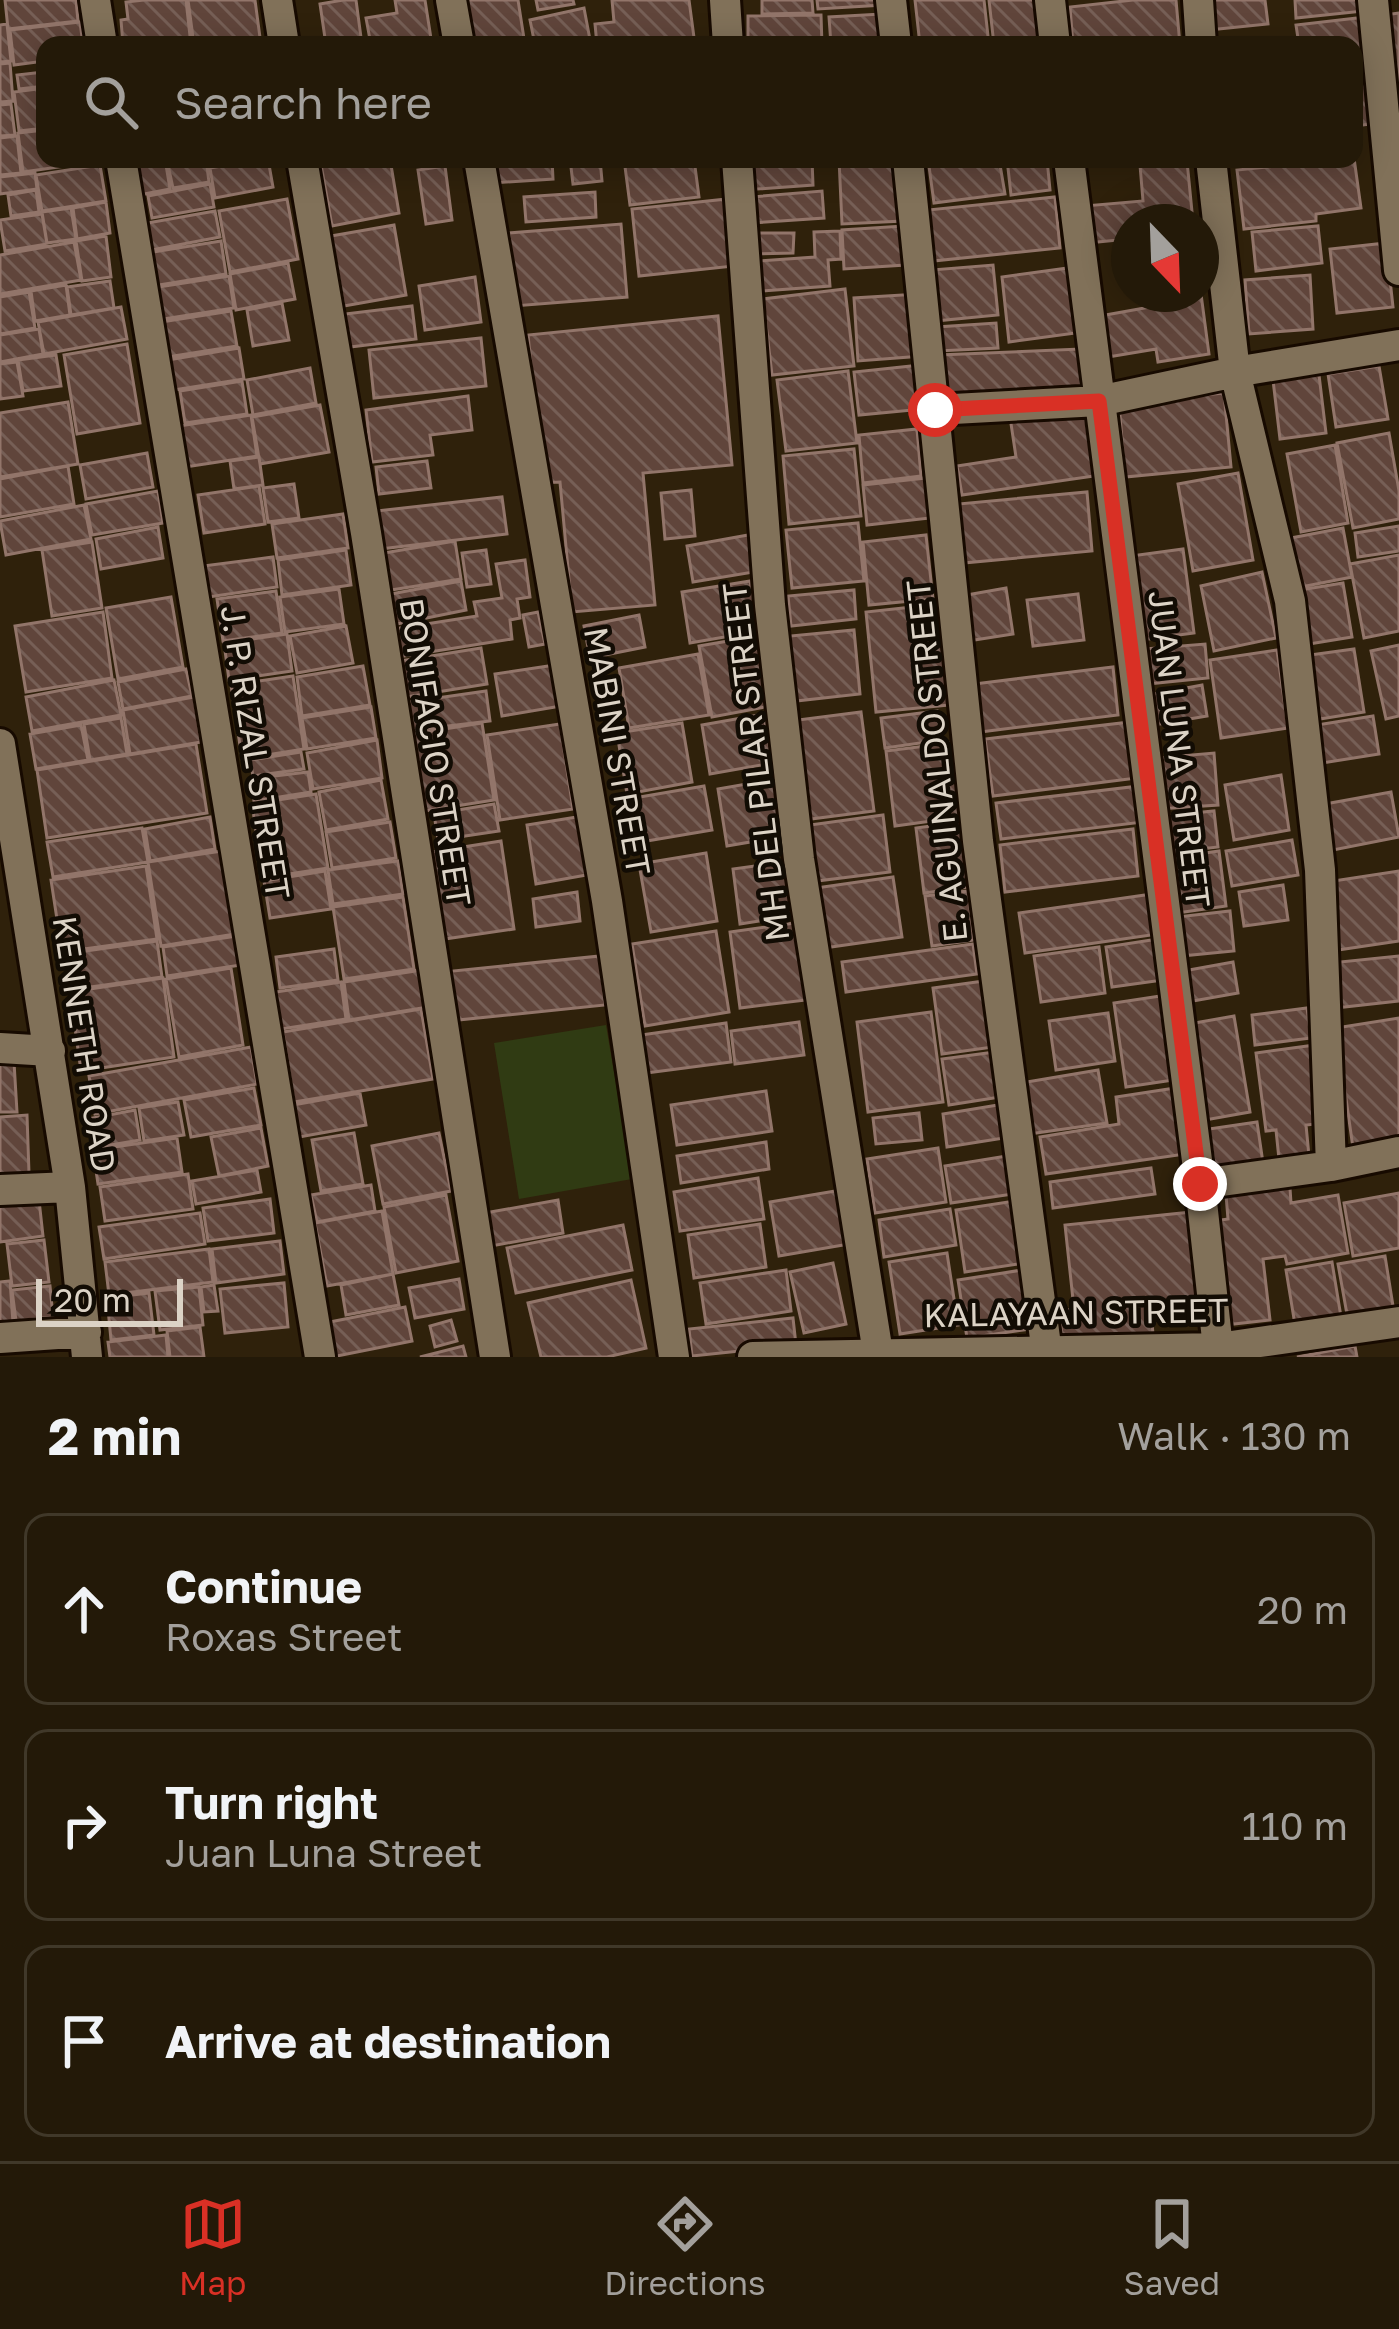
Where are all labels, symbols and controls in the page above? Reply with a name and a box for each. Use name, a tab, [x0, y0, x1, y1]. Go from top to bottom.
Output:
search box	[36, 36, 1363, 168]
icon: search	[78, 69, 144, 135]
text: Search here	[174, 75, 432, 129]
north arrow	[1111, 204, 1219, 312]
route start	[908, 383, 962, 437]
street label: E. AGUINALDO STREET	[898, 578, 974, 944]
street label: MH DEL PILAR STREET	[714, 580, 796, 944]
street label: JUAN LUNA STREET	[1141, 588, 1219, 910]
street label: BONIFACIO STREET	[392, 595, 480, 909]
street label: J. P. RIZAL STREET	[213, 602, 299, 902]
street label: MABINI STREET	[577, 624, 659, 878]
street label: KENNETH ROAD	[46, 913, 124, 1175]
route end	[1173, 1157, 1227, 1211]
scale bar	[36, 1273, 183, 1326]
text: 20 m	[54, 1280, 131, 1319]
street label: KALAYAAN STREET	[923, 1290, 1229, 1334]
text: 2 min	[48, 1405, 181, 1466]
text: Walk · 130 m	[1117, 1412, 1351, 1459]
text: Continue	[165, 1559, 362, 1613]
icon: ahead	[51, 1576, 117, 1642]
text: 20 m	[1257, 1586, 1348, 1633]
text: Roxas Street	[165, 1613, 403, 1660]
text: Turn right	[165, 1775, 378, 1829]
icon: right	[51, 1792, 117, 1858]
text: 110 m	[1242, 1802, 1348, 1849]
text: Juan Luna Street	[165, 1829, 482, 1876]
icon: arrive	[51, 2008, 117, 2074]
text: Arrive at destination	[165, 2014, 611, 2068]
tab: Map	[179, 2191, 246, 2302]
tab: Directions	[604, 2191, 766, 2302]
tab: Saved	[1124, 2191, 1220, 2302]

